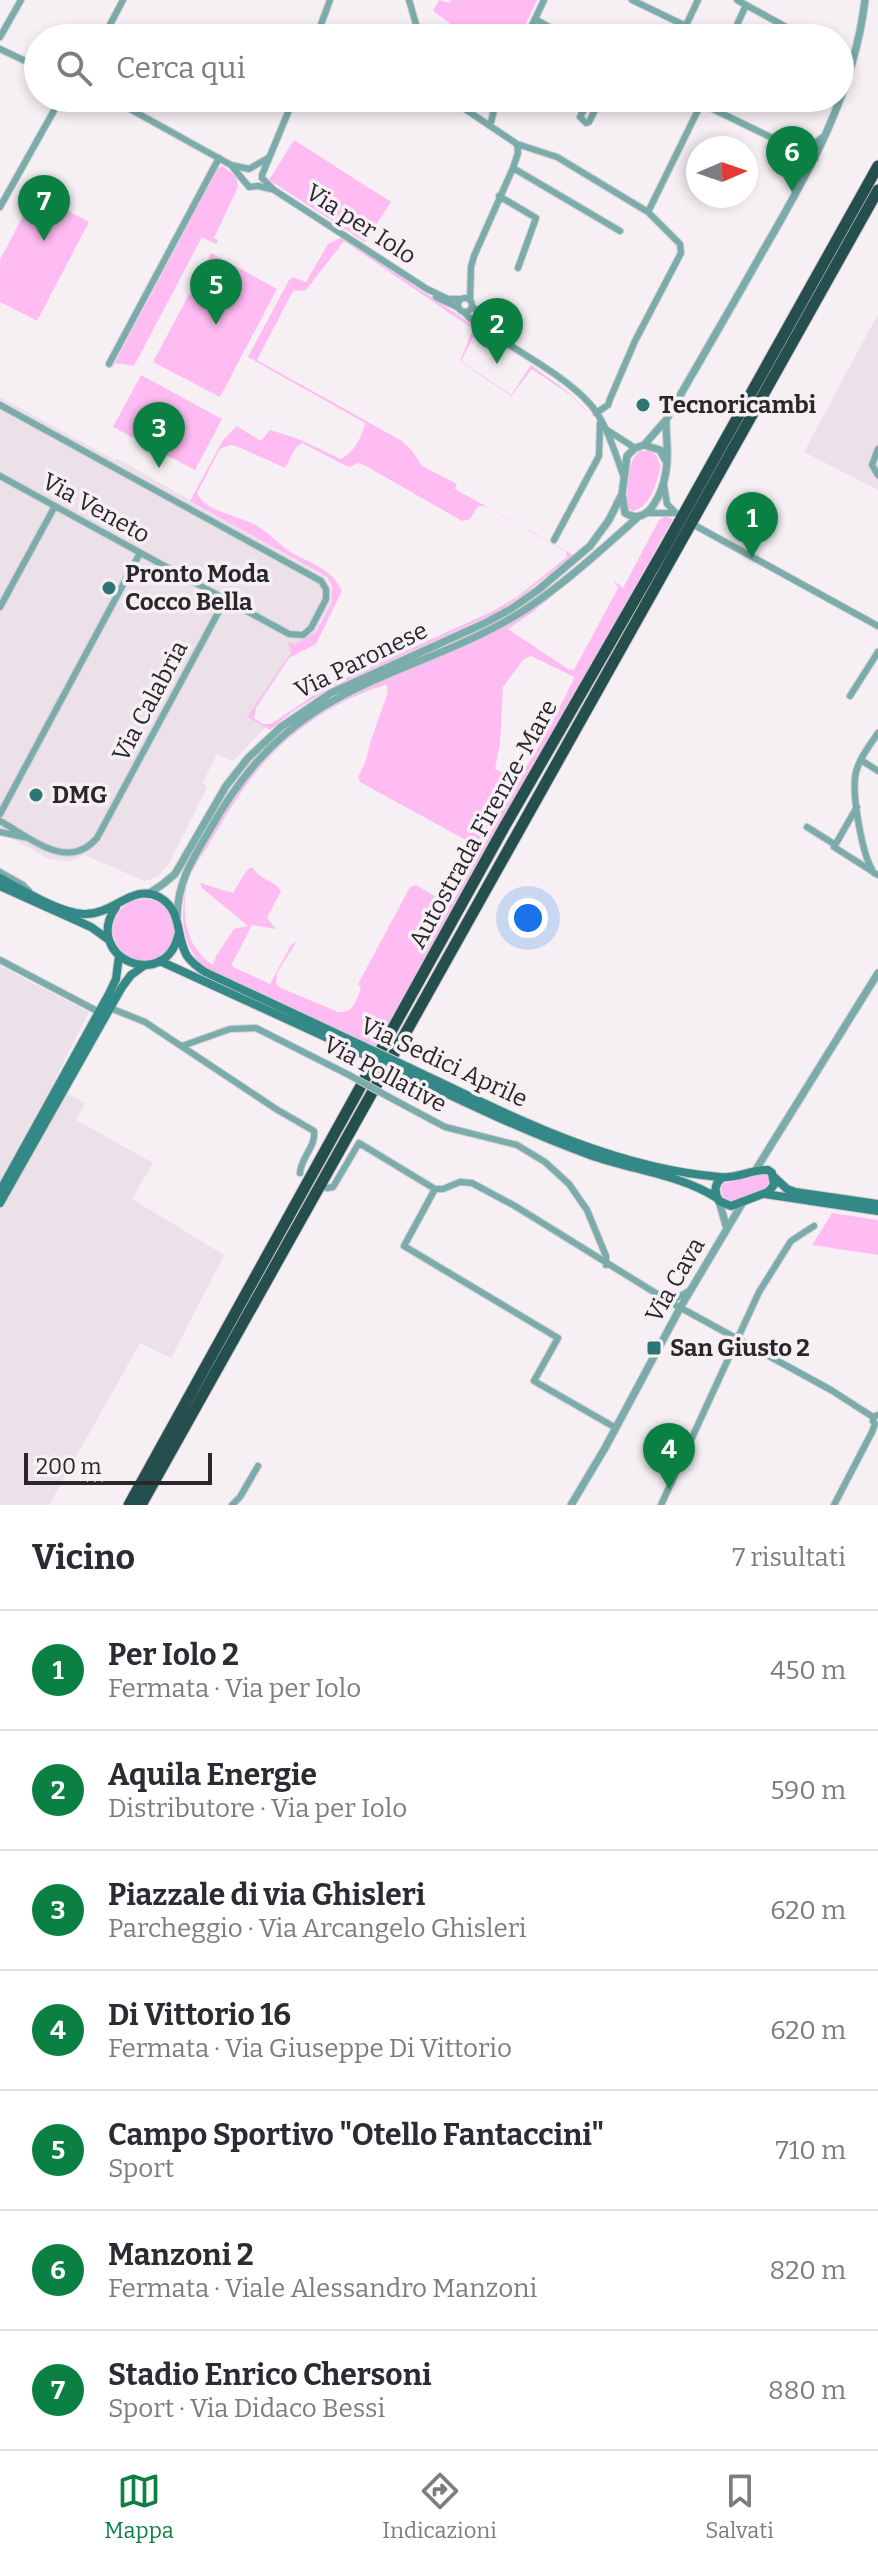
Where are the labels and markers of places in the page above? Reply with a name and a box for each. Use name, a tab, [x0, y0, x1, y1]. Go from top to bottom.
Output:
pin: 6	[766, 126, 818, 192]
pin: 7	[18, 175, 70, 241]
pin: 5	[190, 259, 242, 325]
pin: 2	[471, 298, 523, 364]
place label: Tecnoricambi	[659, 391, 817, 419]
marker: Tecnoricambi	[634, 396, 652, 414]
pin: 3	[133, 402, 185, 468]
pin: 1	[726, 492, 778, 558]
place label: Pronto Moda Cocco Bella	[125, 560, 270, 616]
marker: Pronto Moda Cocco Bella	[100, 579, 118, 597]
place label: DMG	[52, 781, 107, 809]
marker: DMG	[27, 786, 45, 804]
place label: San Giusto 2	[670, 1334, 810, 1362]
marker: San Giusto 2	[645, 1339, 663, 1357]
pin: 4	[643, 1423, 695, 1489]

